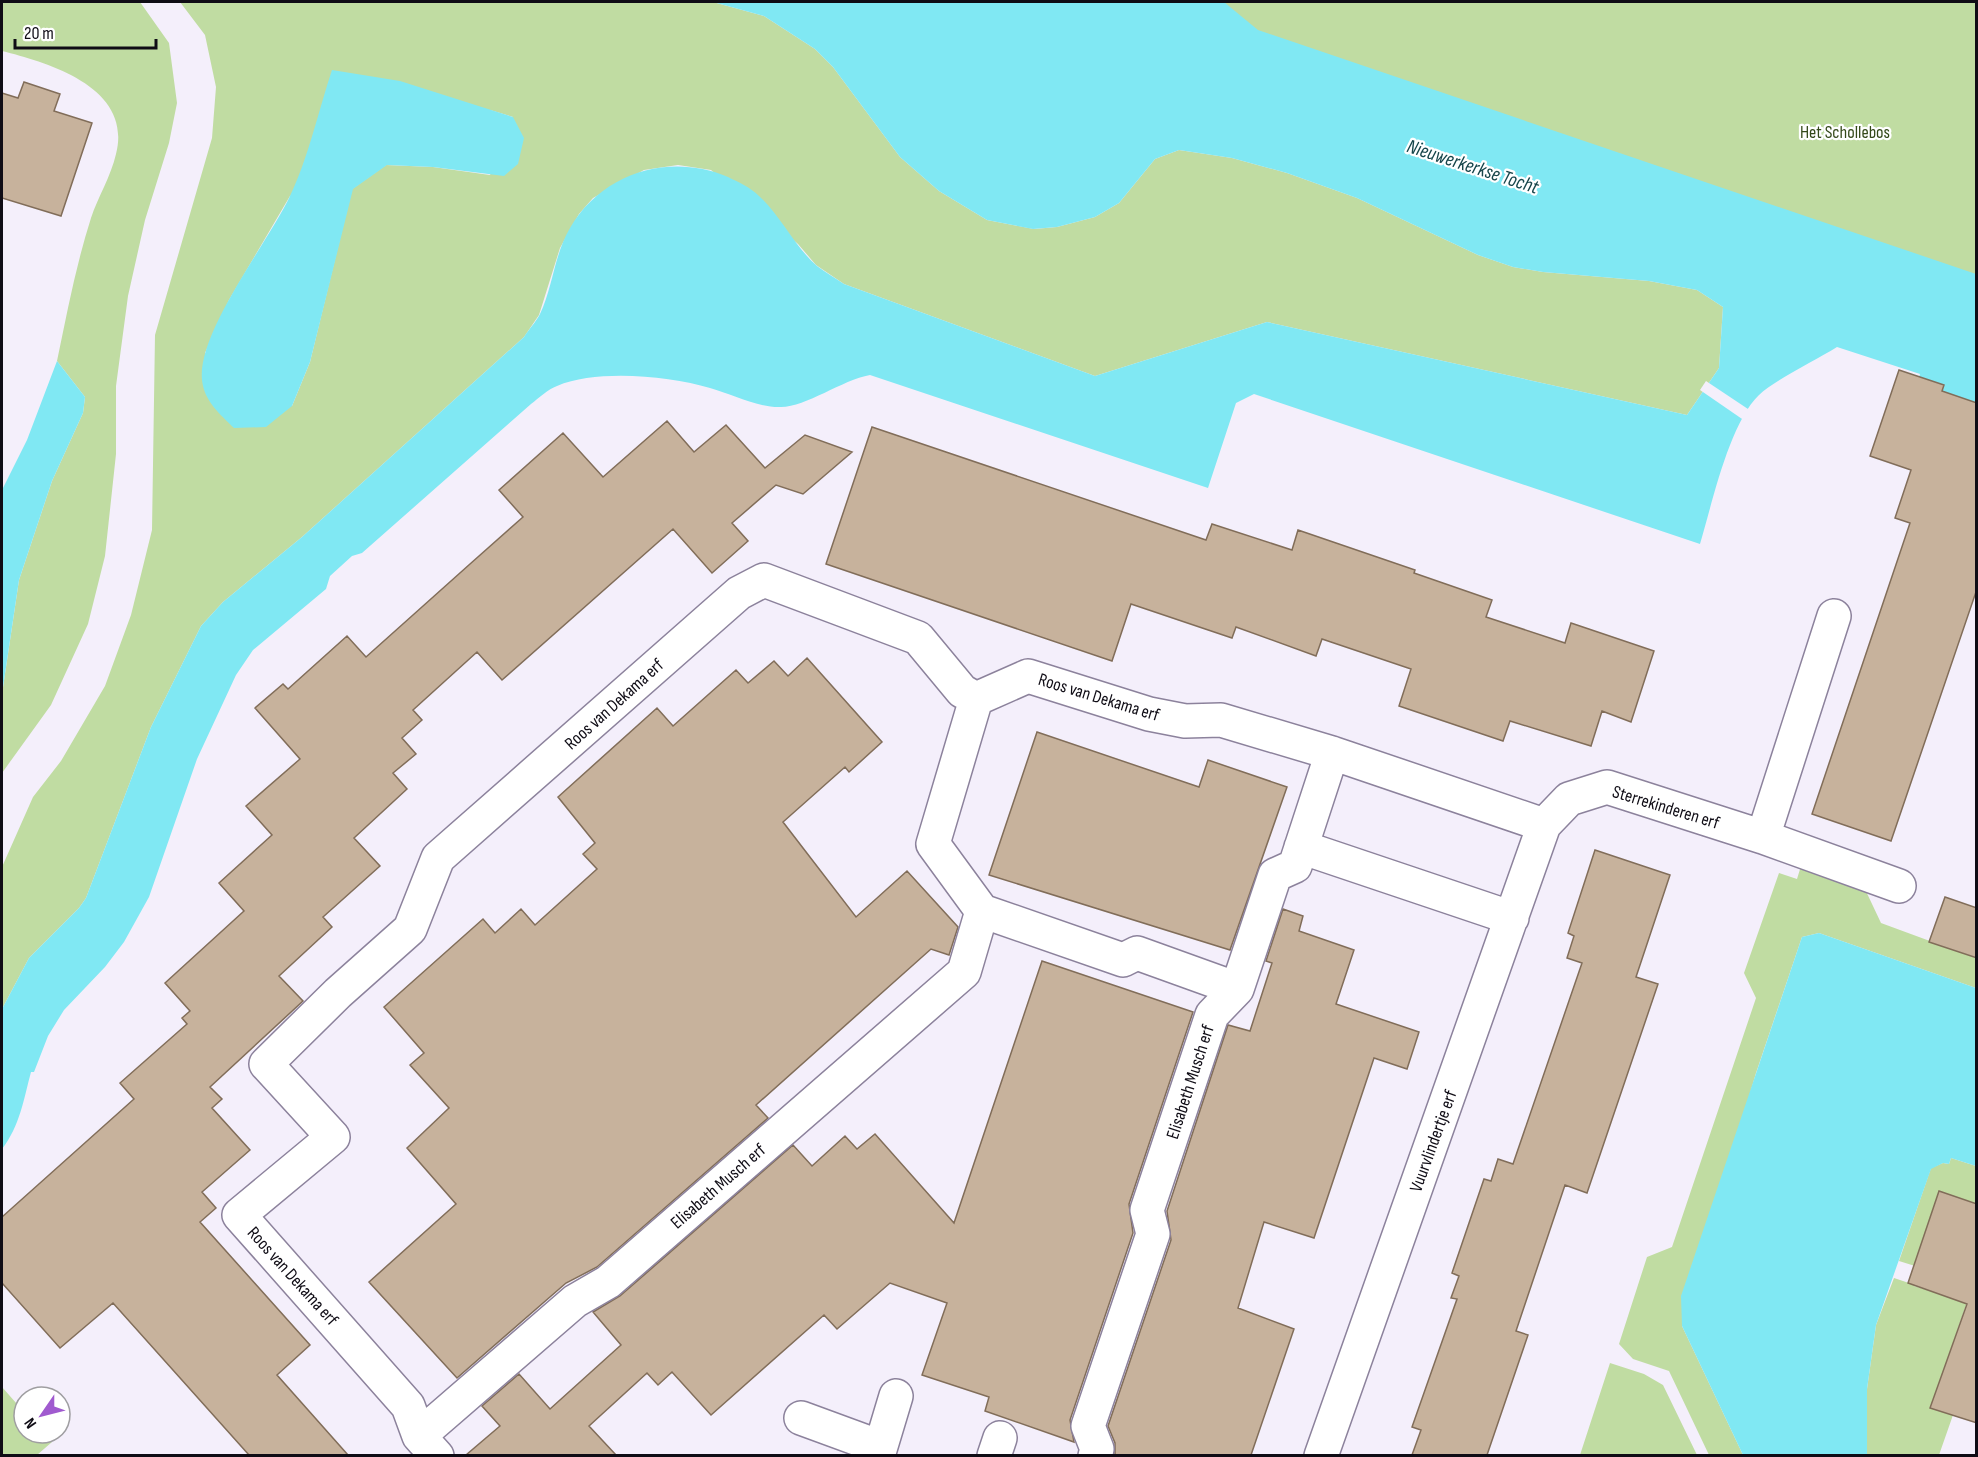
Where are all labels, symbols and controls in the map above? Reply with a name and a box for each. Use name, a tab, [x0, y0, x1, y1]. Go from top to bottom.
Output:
scale bar	[15, 12, 156, 50]
text: 20 m	[24, 23, 54, 44]
park label: Het Schollebos	[1800, 122, 1890, 143]
water label: Nieuwerkerkse Tocht	[1404, 134, 1543, 200]
street label: Roos van Dekama erf	[561, 654, 669, 754]
street label: Roos van Dekama erf	[1036, 669, 1163, 726]
street label: Sterrekinderen erf	[1610, 781, 1723, 834]
street label: Elisabeth Musch erf	[1162, 1022, 1219, 1142]
street label: Vuurvlindertje erf	[1405, 1087, 1462, 1195]
street label: Elisabeth Musch erf	[667, 1139, 771, 1233]
street label: Roos van Dekama erf	[243, 1223, 343, 1331]
north arrow	[12, 1385, 72, 1445]
text: N	[21, 1414, 41, 1432]

